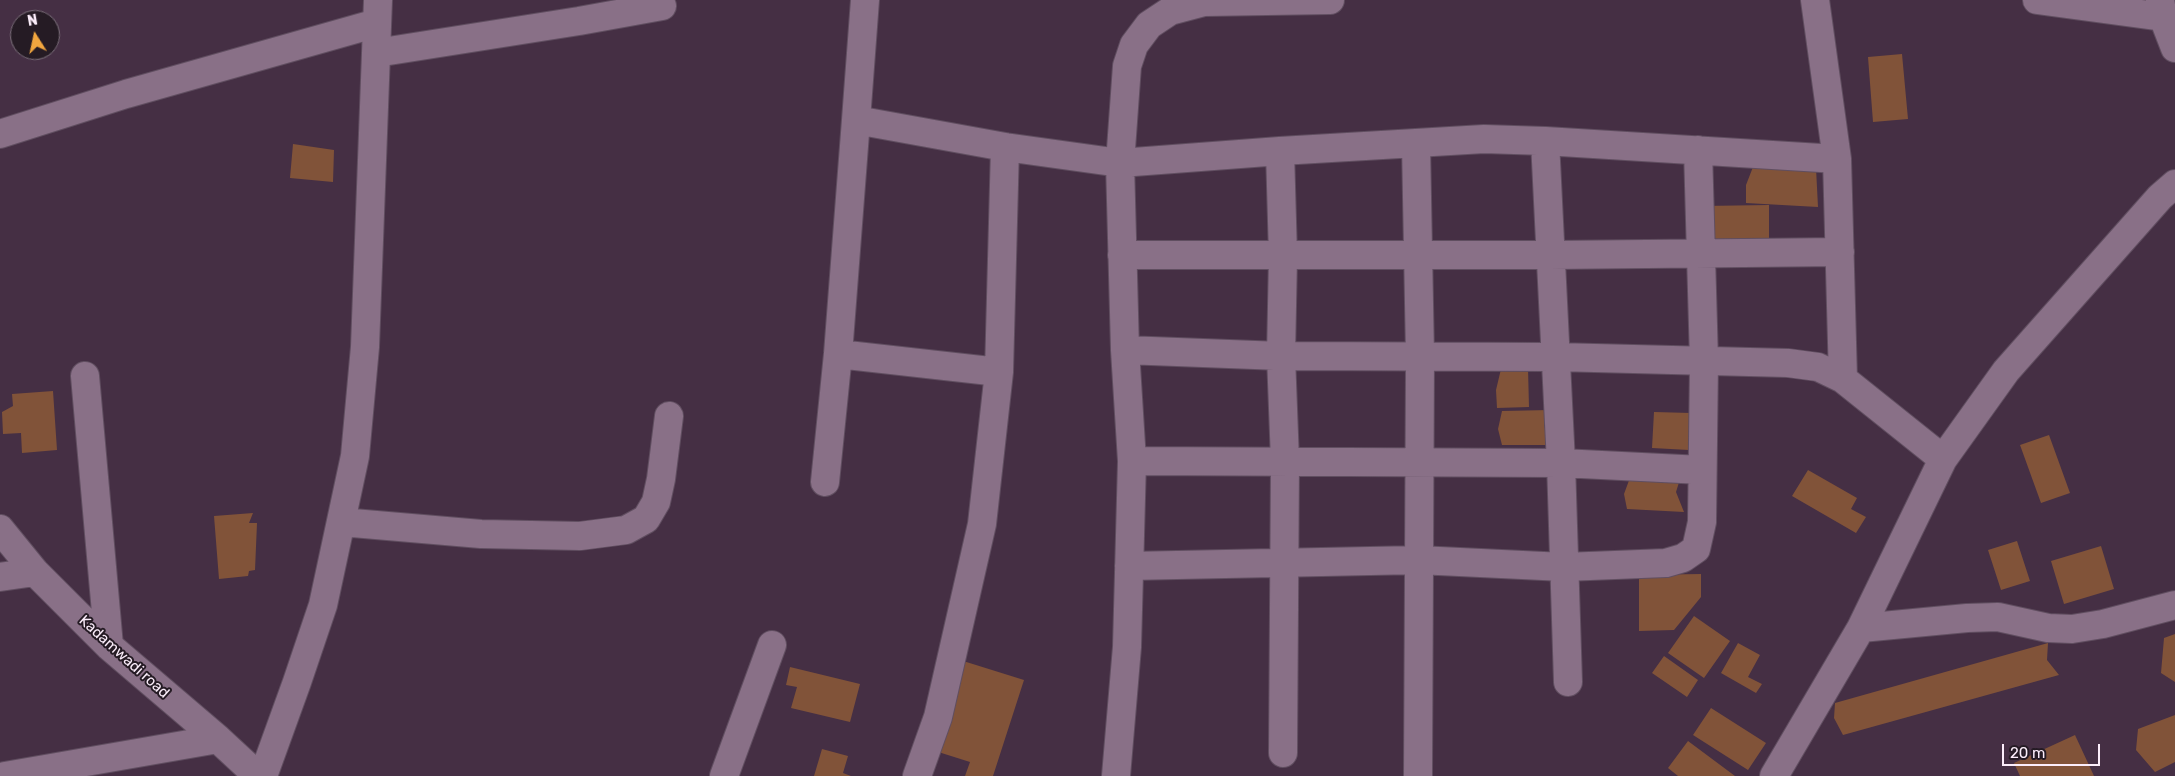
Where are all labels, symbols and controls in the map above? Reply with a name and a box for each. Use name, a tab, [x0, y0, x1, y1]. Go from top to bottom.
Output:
north arrow	[10, 10, 60, 60]
text: N	[26, 11, 39, 30]
street label: Kadamwadi road	[75, 612, 173, 702]
scale bar	[2005, 734, 2102, 766]
text: 20 m	[2010, 744, 2045, 762]

